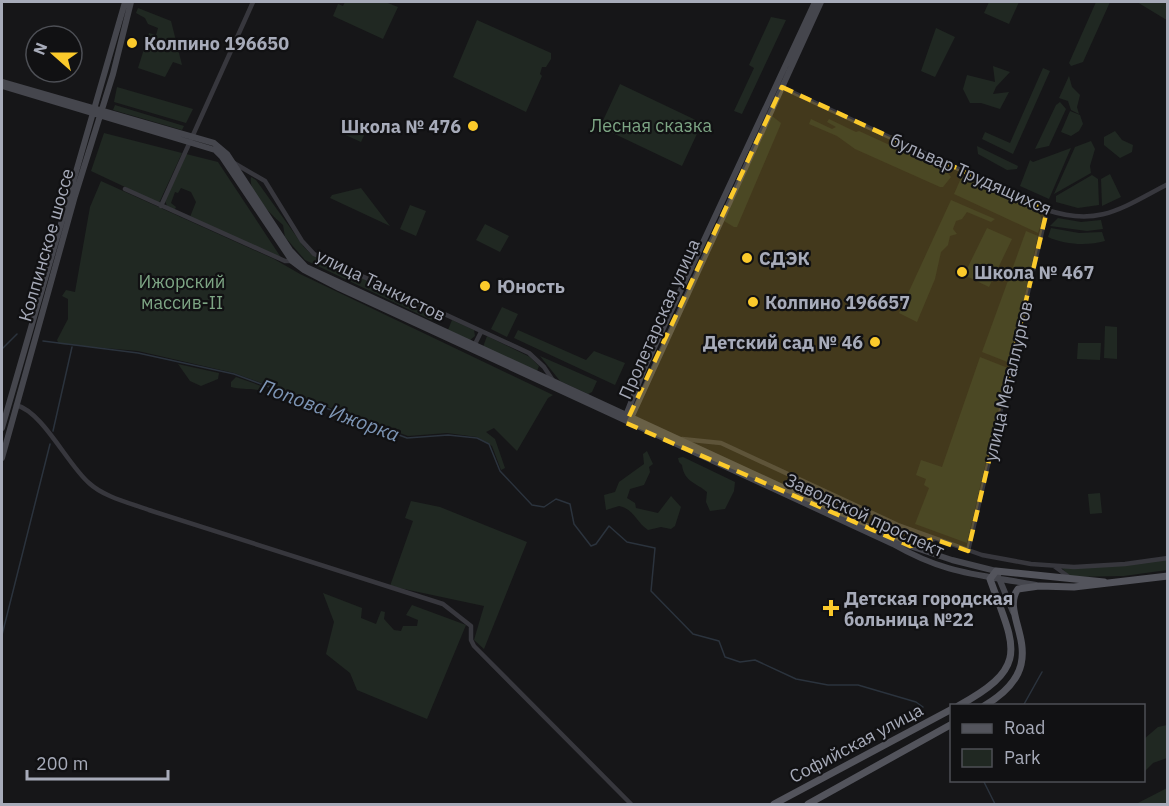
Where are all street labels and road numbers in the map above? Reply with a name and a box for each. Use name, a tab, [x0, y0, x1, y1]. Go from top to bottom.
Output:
street label: бульвар Трудящихся	[887, 128, 1055, 220]
street label: Колпинское шоссе	[13, 166, 79, 324]
street label: Пролетарская улица	[613, 235, 705, 403]
street label: улица Танкистов	[312, 244, 450, 326]
street label: улица Металлургов	[978, 299, 1038, 463]
street label: Заводской проспект	[782, 468, 949, 562]
street label: Софийская улица	[785, 698, 927, 788]

